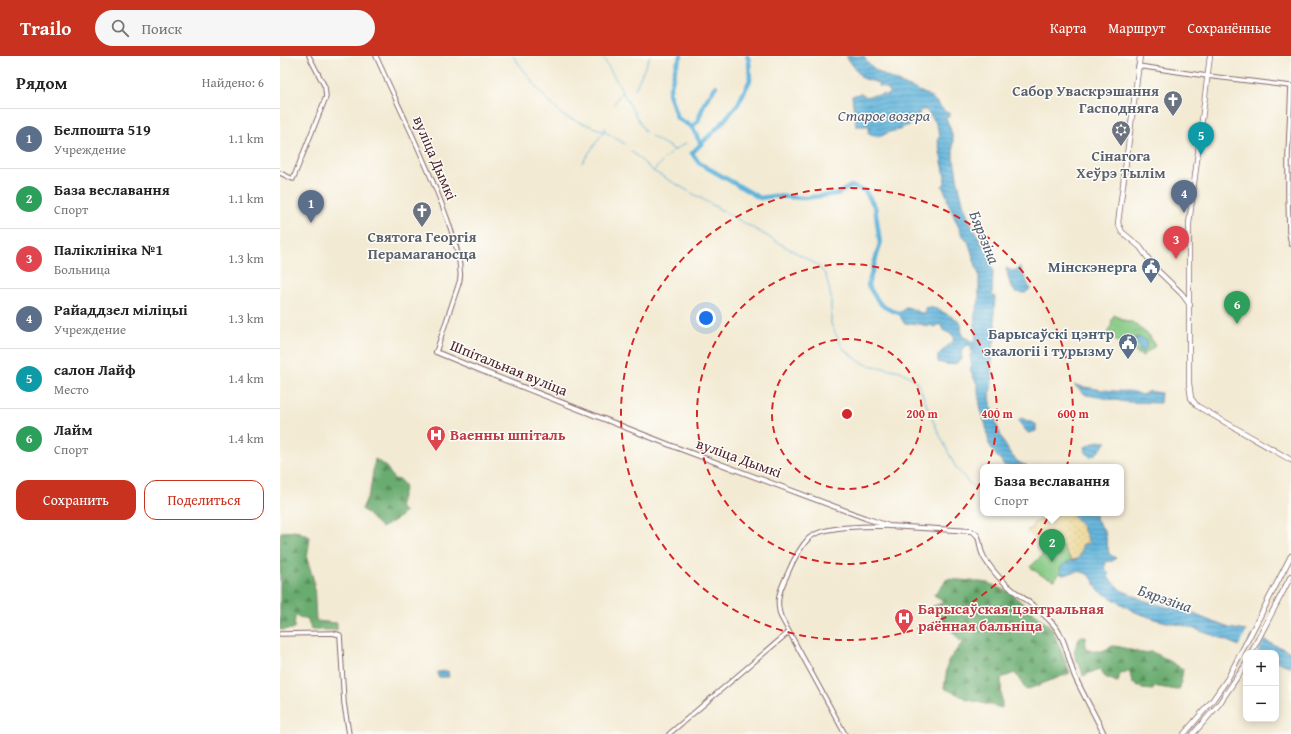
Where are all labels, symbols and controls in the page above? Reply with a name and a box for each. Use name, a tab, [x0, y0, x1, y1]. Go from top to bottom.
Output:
search box	[95, 10, 375, 46]
text: Trailo	[20, 14, 71, 42]
icon: search	[109, 17, 131, 39]
text: Поиск	[141, 18, 182, 39]
text: Карта	[1050, 18, 1086, 38]
text: Маршрут	[1108, 18, 1166, 38]
text: Сохранённые	[1188, 18, 1271, 38]
text: Рядом	[16, 70, 67, 95]
text: Найдено: 6	[202, 73, 264, 92]
place label: Сабор Уваскрэшання Гасподняга	[1012, 80, 1159, 118]
church icon: Сабор Уваскрэшання Гасподняга	[1162, 89, 1184, 117]
water label: Старое возера	[838, 103, 931, 127]
street label: вуліца Дымкі	[408, 113, 463, 203]
text: Белпошта 519	[54, 119, 151, 140]
synagogue icon: Сінагога Хеўрэ Тылім	[1110, 119, 1132, 147]
pin: 5	[1188, 122, 1214, 155]
text: 1	[26, 129, 32, 148]
text: 1.1 km	[228, 129, 264, 148]
text: Учреждение	[54, 140, 126, 159]
place label: Сінагога Хеўрэ Тылім	[1076, 145, 1166, 183]
text: База веславання	[54, 179, 170, 200]
pin: 4	[1171, 180, 1197, 213]
text: 2	[26, 189, 32, 208]
text: 1.1 km	[228, 189, 264, 208]
pin: 1	[298, 190, 324, 223]
text: Спорт	[54, 200, 88, 219]
church icon: Святога Георгія Перамаганосца	[411, 200, 433, 228]
water label: Бярэзіна	[963, 207, 1007, 268]
place label: Святога Георгія Перамаганосца	[367, 226, 477, 264]
pin: 3	[1163, 226, 1189, 259]
text: Паліклініка №1	[54, 239, 163, 260]
text: 3	[26, 249, 32, 268]
text: 1.3 km	[228, 249, 264, 268]
place label: Мінскэнерга	[1048, 256, 1137, 277]
public building icon: Мінскэнерга	[1140, 256, 1162, 284]
text: Больница	[54, 260, 110, 279]
pin: 6	[1224, 291, 1250, 324]
text: Райаддзел міліцыі	[54, 299, 188, 320]
your location	[696, 308, 716, 328]
text: 4	[26, 309, 32, 328]
text: 1.3 km	[228, 309, 264, 328]
text: Учреждение	[54, 320, 126, 339]
place label: Барысаўскі цэнтр экалогіі і турызму	[984, 323, 1114, 361]
public building icon: Барысаўскі цэнтр экалогіі і турызму	[1117, 332, 1139, 360]
street label: Шпітальная вуліца	[447, 334, 572, 401]
text: салон Лайф	[54, 359, 136, 380]
text: 5	[26, 369, 32, 388]
text: 1.4 km	[228, 369, 264, 388]
text: Место	[54, 380, 89, 399]
text: 200 m	[906, 405, 939, 422]
text: 400 m	[981, 405, 1014, 422]
text: 600 m	[1057, 405, 1090, 422]
centre of rings	[840, 407, 854, 421]
text: Лайм	[54, 419, 92, 440]
hospital icon: Ваенны шпіталь	[425, 424, 447, 452]
place label: Ваенны шпіталь	[450, 424, 566, 445]
text: 6	[26, 429, 32, 448]
text: 1.4 km	[228, 429, 264, 448]
street label: вуліца Дымкі	[694, 432, 785, 483]
text: Спорт	[54, 440, 88, 459]
popup	[980, 464, 1124, 516]
text: База веславання	[994, 470, 1110, 491]
button: Сохранить	[16, 480, 136, 520]
button: Поделиться	[144, 480, 264, 520]
text: Спорт	[994, 491, 1028, 510]
pin: 2	[1039, 529, 1065, 562]
water label: Бярэзіна	[1135, 578, 1196, 619]
place label: Барысаўская цэнтральная раённая бальніца	[918, 598, 1104, 636]
hospital icon: Барысаўская цэнтральная раённая бальніца	[893, 607, 915, 635]
map controls	[1243, 650, 1279, 722]
button: +	[1243, 650, 1279, 686]
button: −	[1243, 686, 1279, 722]

